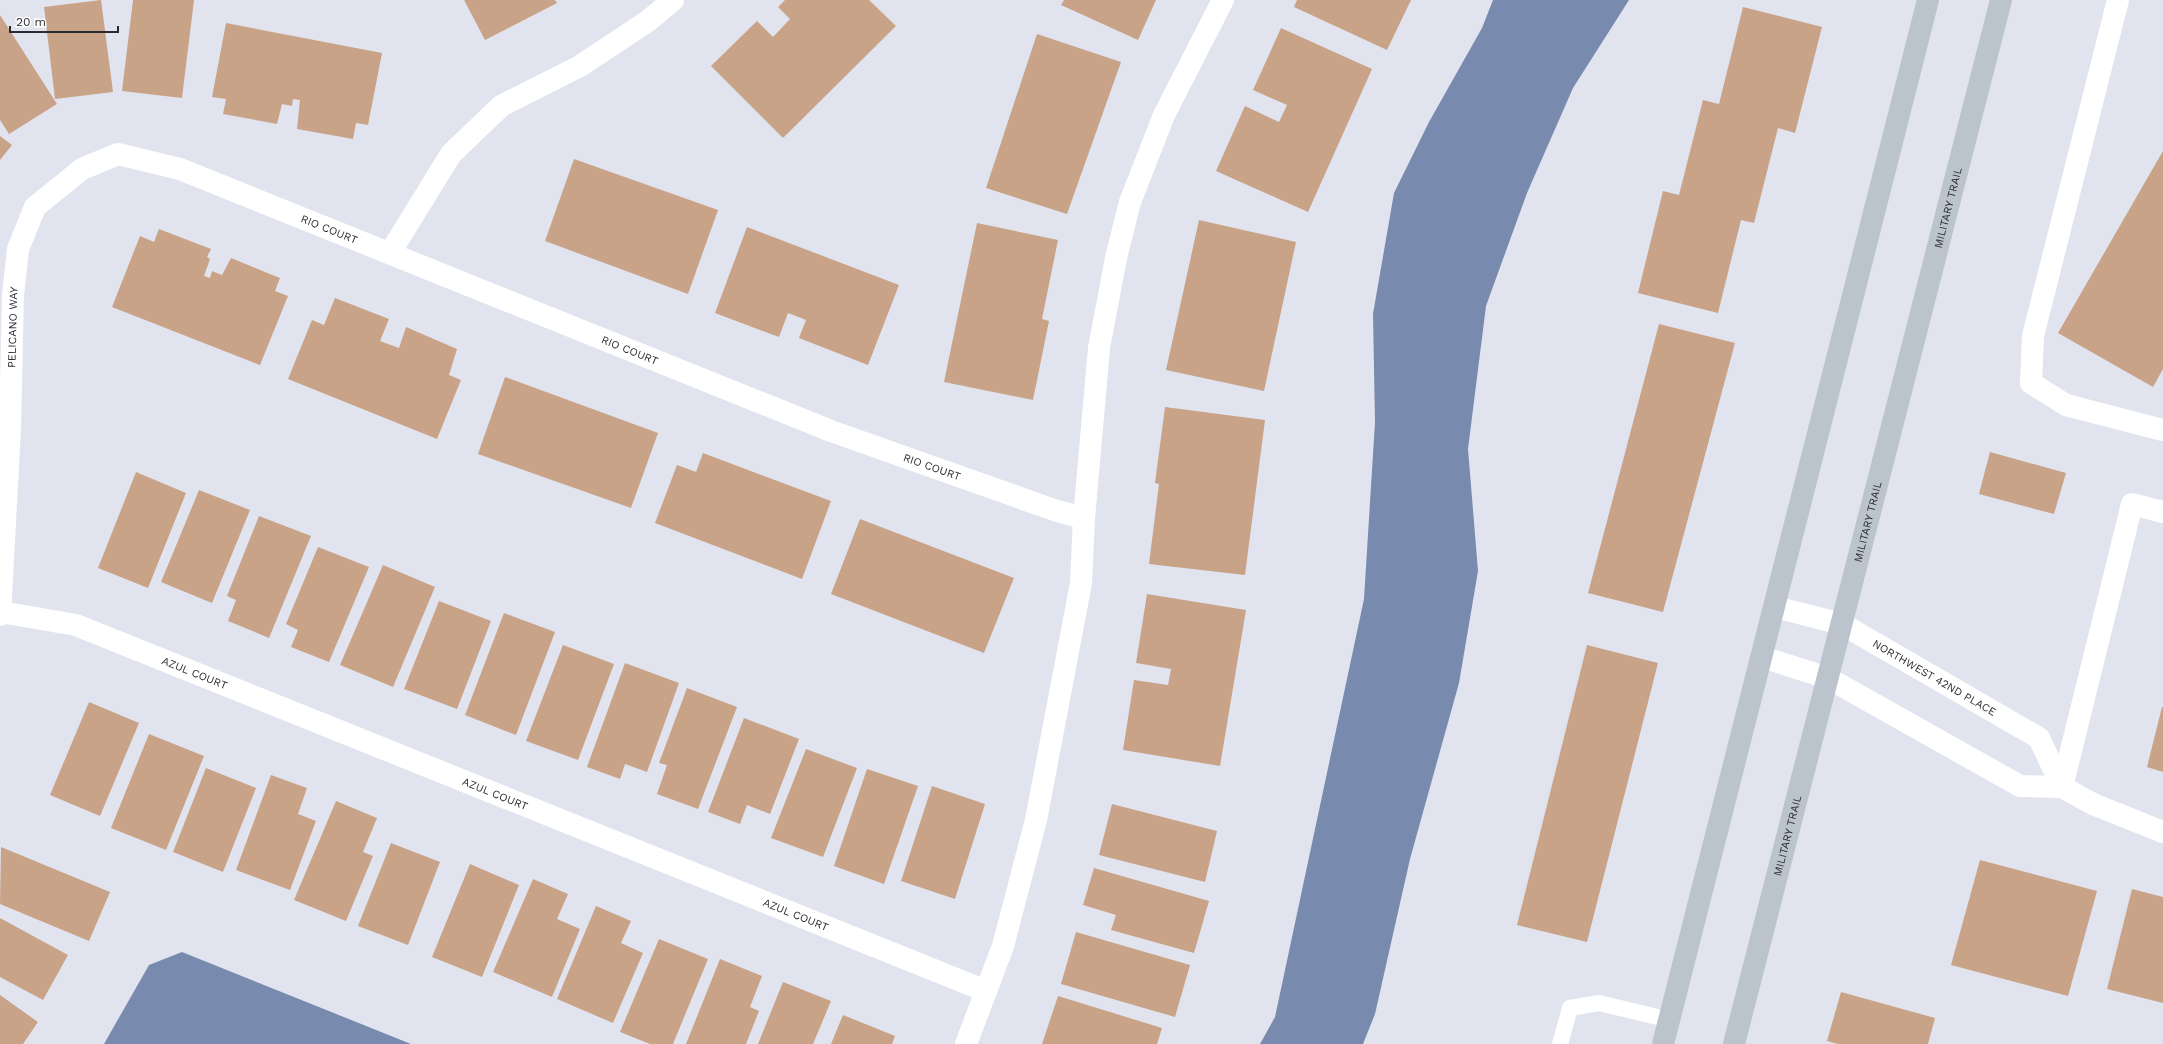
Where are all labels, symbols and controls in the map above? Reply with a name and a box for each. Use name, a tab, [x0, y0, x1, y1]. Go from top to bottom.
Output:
scale bar	[10, 8, 118, 34]
text: 20 m	[16, 15, 46, 29]
street label: MILITARY TRAIL	[1931, 166, 1965, 250]
street label: RIO COURT	[299, 212, 360, 246]
street label: PELICANO WAY	[5, 285, 20, 368]
street label: RIO COURT	[600, 333, 660, 367]
street label: RIO COURT	[902, 451, 963, 483]
street label: MILITARY TRAIL	[1851, 480, 1884, 564]
street label: NORTHWEST 42ND PLACE	[1870, 637, 1999, 718]
street label: AZUL COURT	[160, 654, 230, 692]
street label: AZUL COURT	[461, 775, 530, 813]
street label: MILITARY TRAIL	[1771, 794, 1804, 877]
street label: AZUL COURT	[761, 896, 831, 934]

